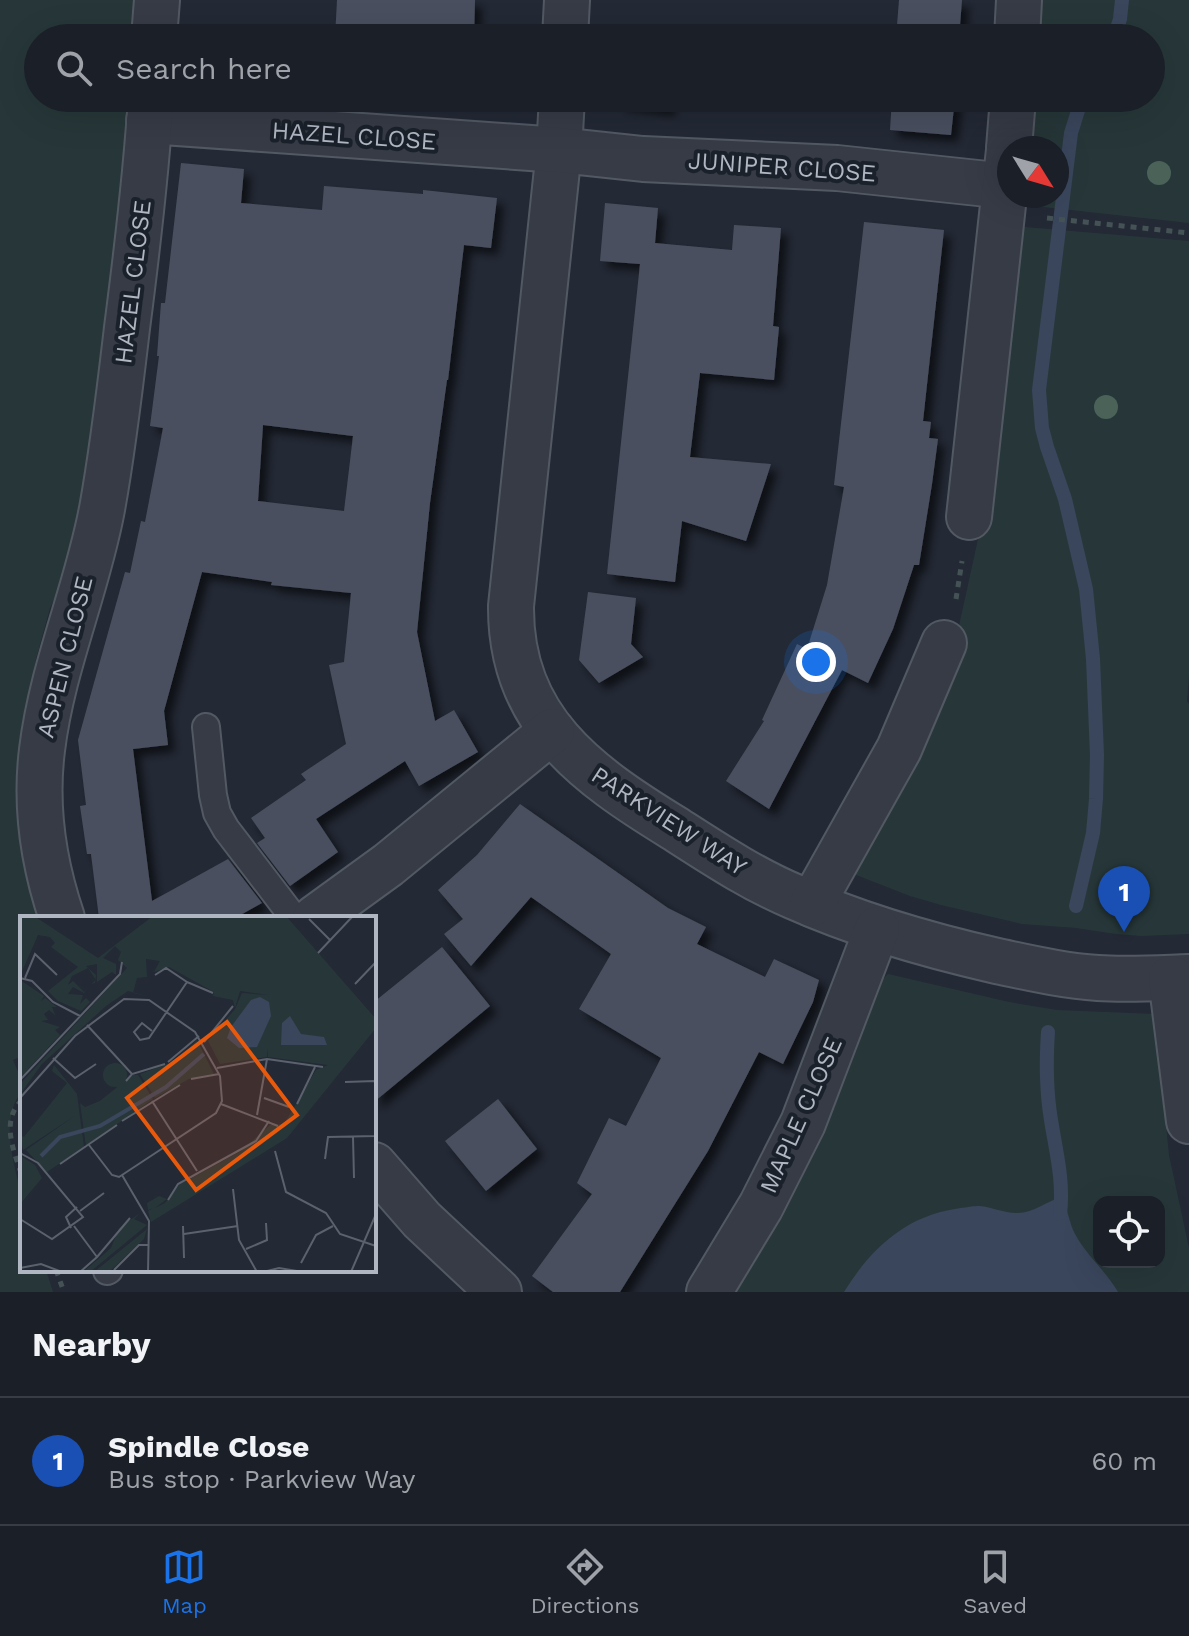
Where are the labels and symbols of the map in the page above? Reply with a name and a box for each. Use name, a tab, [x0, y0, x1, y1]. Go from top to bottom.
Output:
street label: HAZEL CLOSE	[271, 116, 437, 156]
north arrow	[997, 136, 1069, 208]
street label: JUNIPER CLOSE	[687, 146, 877, 188]
street label: HAZEL CLOSE	[109, 199, 157, 365]
street label: ASPEN CLOSE	[31, 573, 99, 741]
your location	[796, 642, 836, 682]
street label: PARKVIEW WAY	[586, 760, 752, 882]
pin: 1	[1098, 866, 1150, 932]
inset map	[20, 916, 376, 1272]
street label: MAPLE CLOSE	[754, 1033, 848, 1197]

